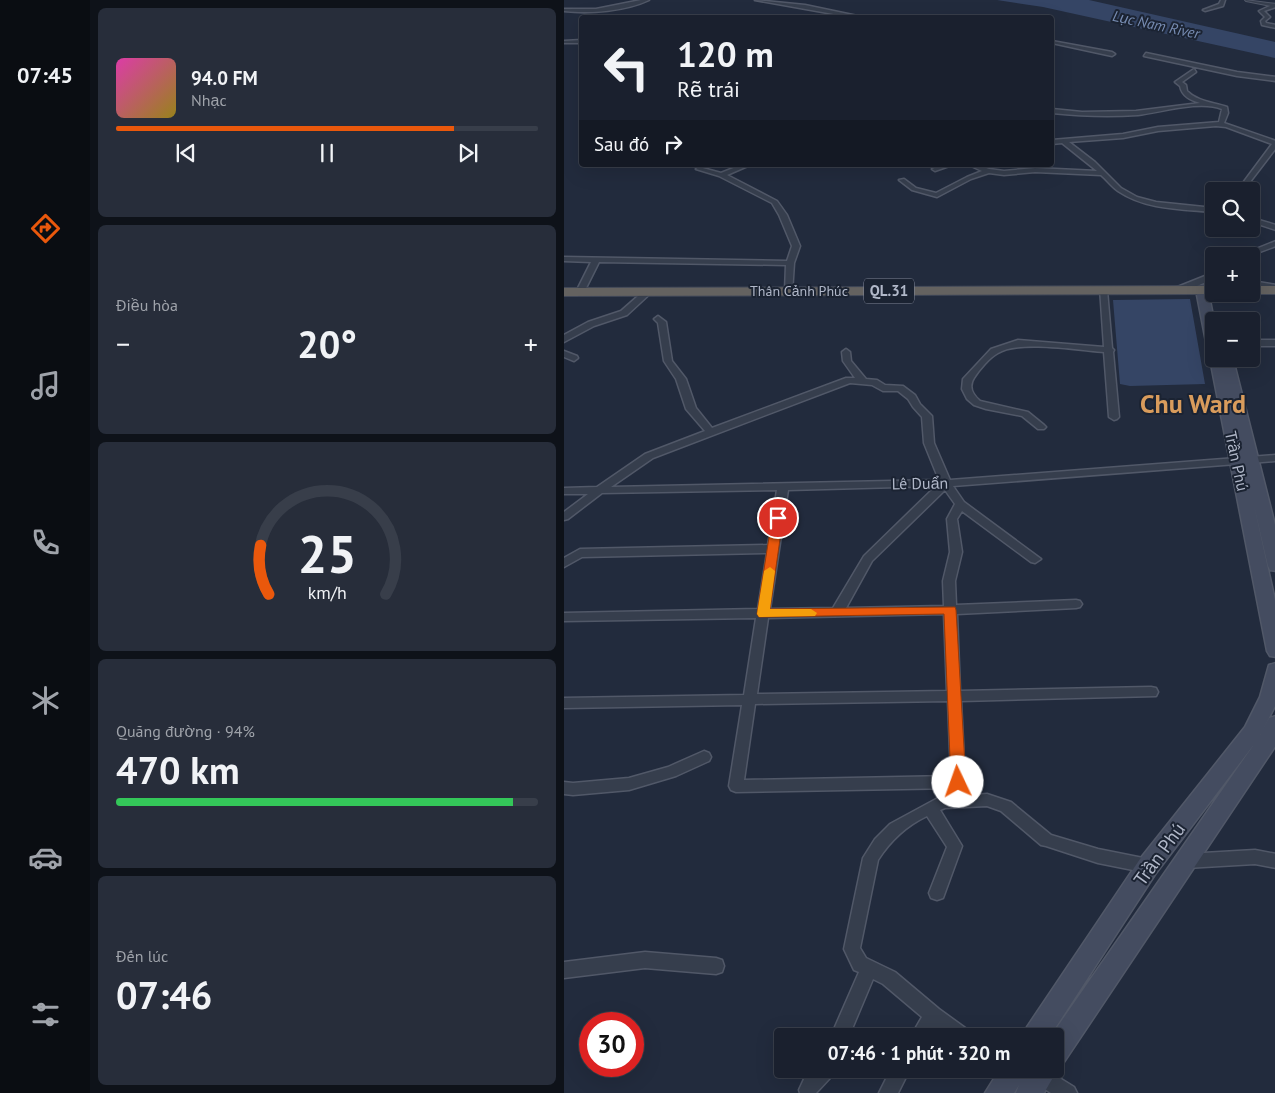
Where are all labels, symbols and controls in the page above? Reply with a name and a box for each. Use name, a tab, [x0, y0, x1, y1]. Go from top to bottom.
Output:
water label: Lục Nam River	[1111, 6, 1202, 43]
text: 120 m	[677, 31, 774, 77]
icon: left	[594, 35, 659, 100]
text: 07:45	[17, 61, 73, 89]
text: 94.0 FM	[191, 66, 258, 90]
text: Rẽ trái	[677, 75, 740, 103]
text: Nhạc	[191, 90, 227, 110]
icon: right	[659, 130, 687, 158]
text: Sau đó	[594, 132, 649, 156]
icon: previous	[172, 139, 200, 167]
icon: pause	[313, 139, 341, 167]
icon: next	[454, 139, 482, 167]
map controls	[1205, 182, 1260, 367]
button: search	[1205, 182, 1260, 237]
icon: directions	[28, 211, 63, 246]
button: +	[1205, 247, 1260, 302]
road number: QL.31	[864, 278, 914, 304]
street label: Thân Cảnh Phúc	[750, 282, 848, 300]
text: Điều hòa	[116, 295, 178, 315]
button: −	[1205, 312, 1260, 367]
text: 20°	[297, 319, 357, 368]
text: −	[116, 325, 130, 362]
text: +	[524, 325, 538, 362]
icon: music	[28, 368, 63, 403]
district label: Chu Ward	[1140, 387, 1246, 420]
street label: Trần Phú	[1221, 429, 1253, 493]
street label: Lê Duẩn	[892, 473, 948, 493]
pin	[757, 497, 799, 539]
icon: arrive	[764, 504, 792, 532]
text: 25	[298, 520, 356, 587]
icon: phone	[28, 525, 63, 560]
text: km/h	[307, 581, 347, 604]
icon: climate	[28, 683, 63, 718]
text: Quãng đường · 94%	[116, 721, 255, 741]
text: 470 km	[116, 745, 240, 794]
position arrow	[931, 755, 983, 807]
street label: Trần Phú	[1128, 818, 1190, 890]
icon: car	[28, 840, 63, 875]
text: Đến lúc	[116, 946, 168, 966]
text: 07:46	[116, 970, 212, 1019]
icon: filters	[28, 997, 63, 1032]
speed limit sign: 30	[579, 1012, 644, 1077]
text: 07:46 · 1 phút · 320 m	[828, 1041, 1010, 1065]

